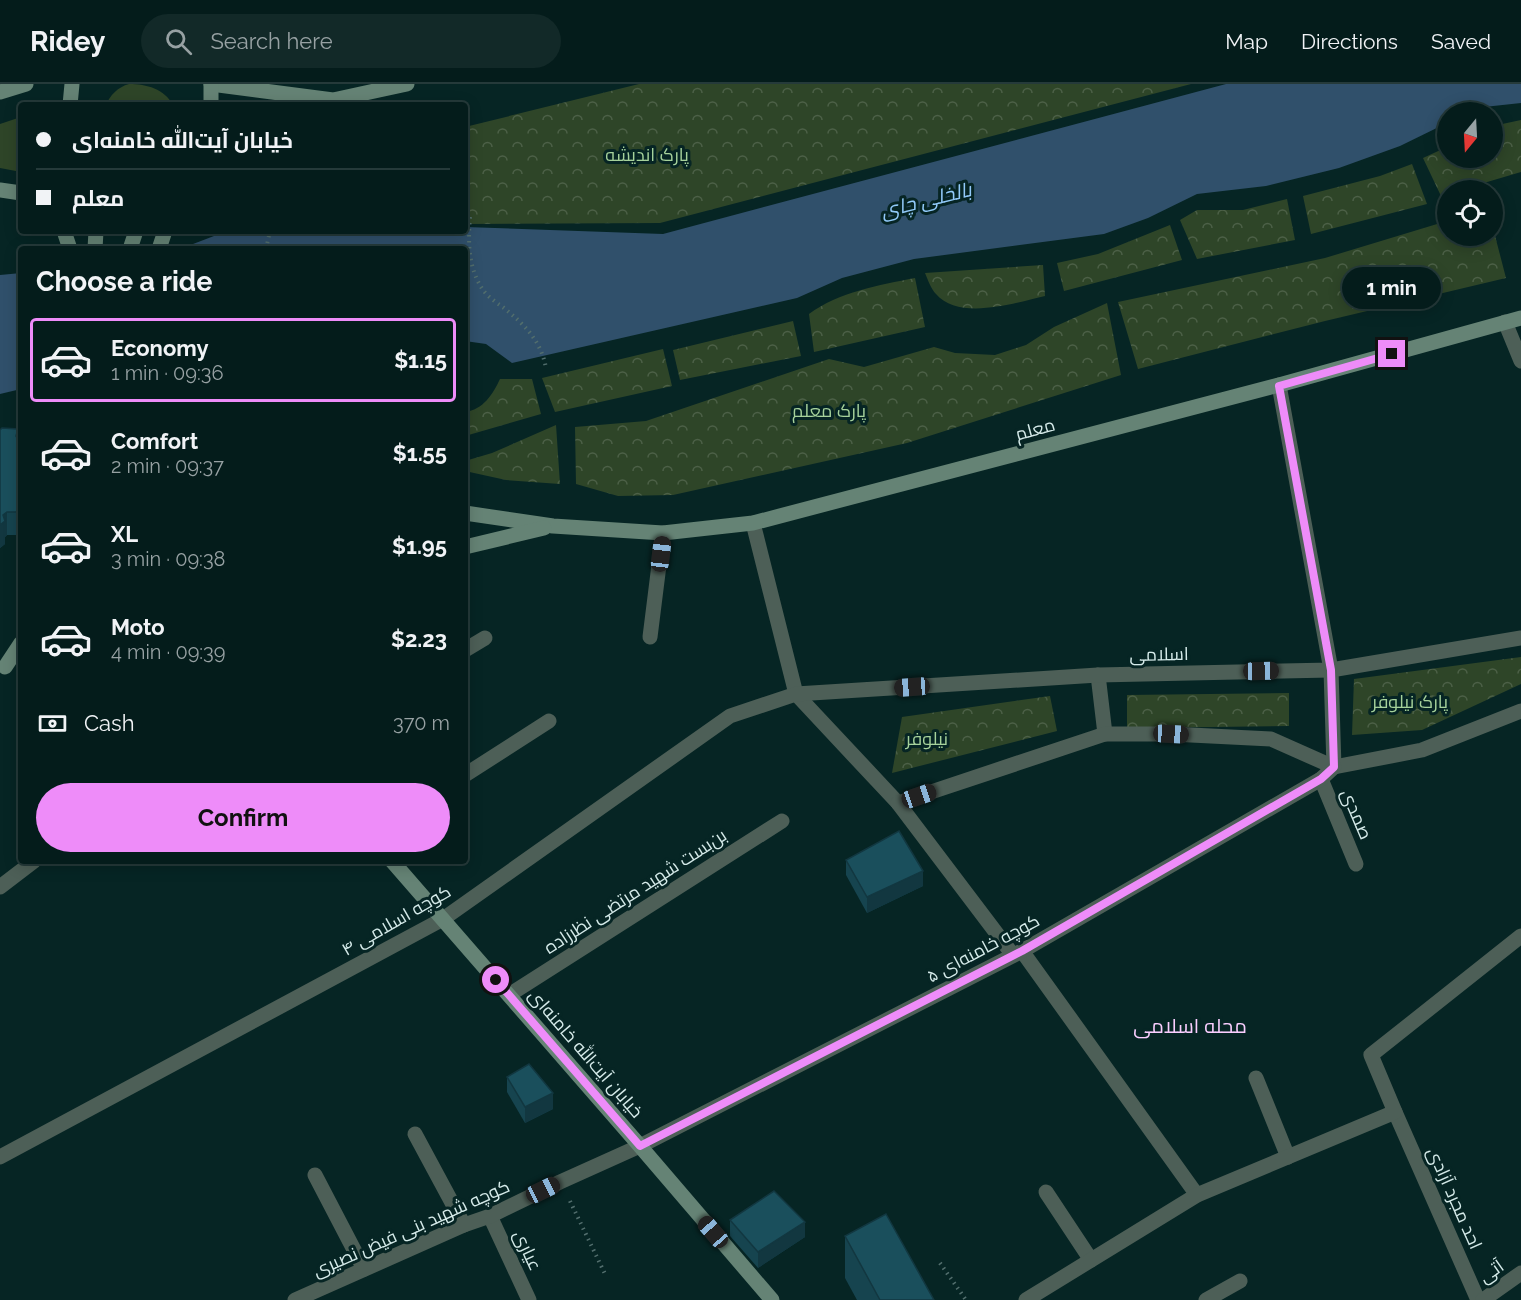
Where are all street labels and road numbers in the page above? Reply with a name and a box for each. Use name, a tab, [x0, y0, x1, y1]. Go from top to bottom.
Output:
street label: معلم	[1013, 414, 1058, 446]
street label: اسلامی	[1129, 643, 1189, 666]
street label: صمدی	[1336, 786, 1377, 843]
street label: بن‌بست شهید مرتضی نظرزاده	[540, 824, 731, 959]
street label: کوچه اسلامی ۴	[338, 880, 455, 961]
street label: کوچه خامنه‌ای ۵	[923, 909, 1044, 988]
street label: خیابان آیت‌الله خامنه‌ای	[524, 984, 648, 1122]
street label: احد مجرد آزادی	[1422, 1144, 1487, 1253]
street label: کوچه شهید بنی فیض نصیری	[309, 1175, 514, 1283]
street label: عیاری	[509, 1226, 546, 1274]
street label: آتی	[1475, 1255, 1508, 1288]

